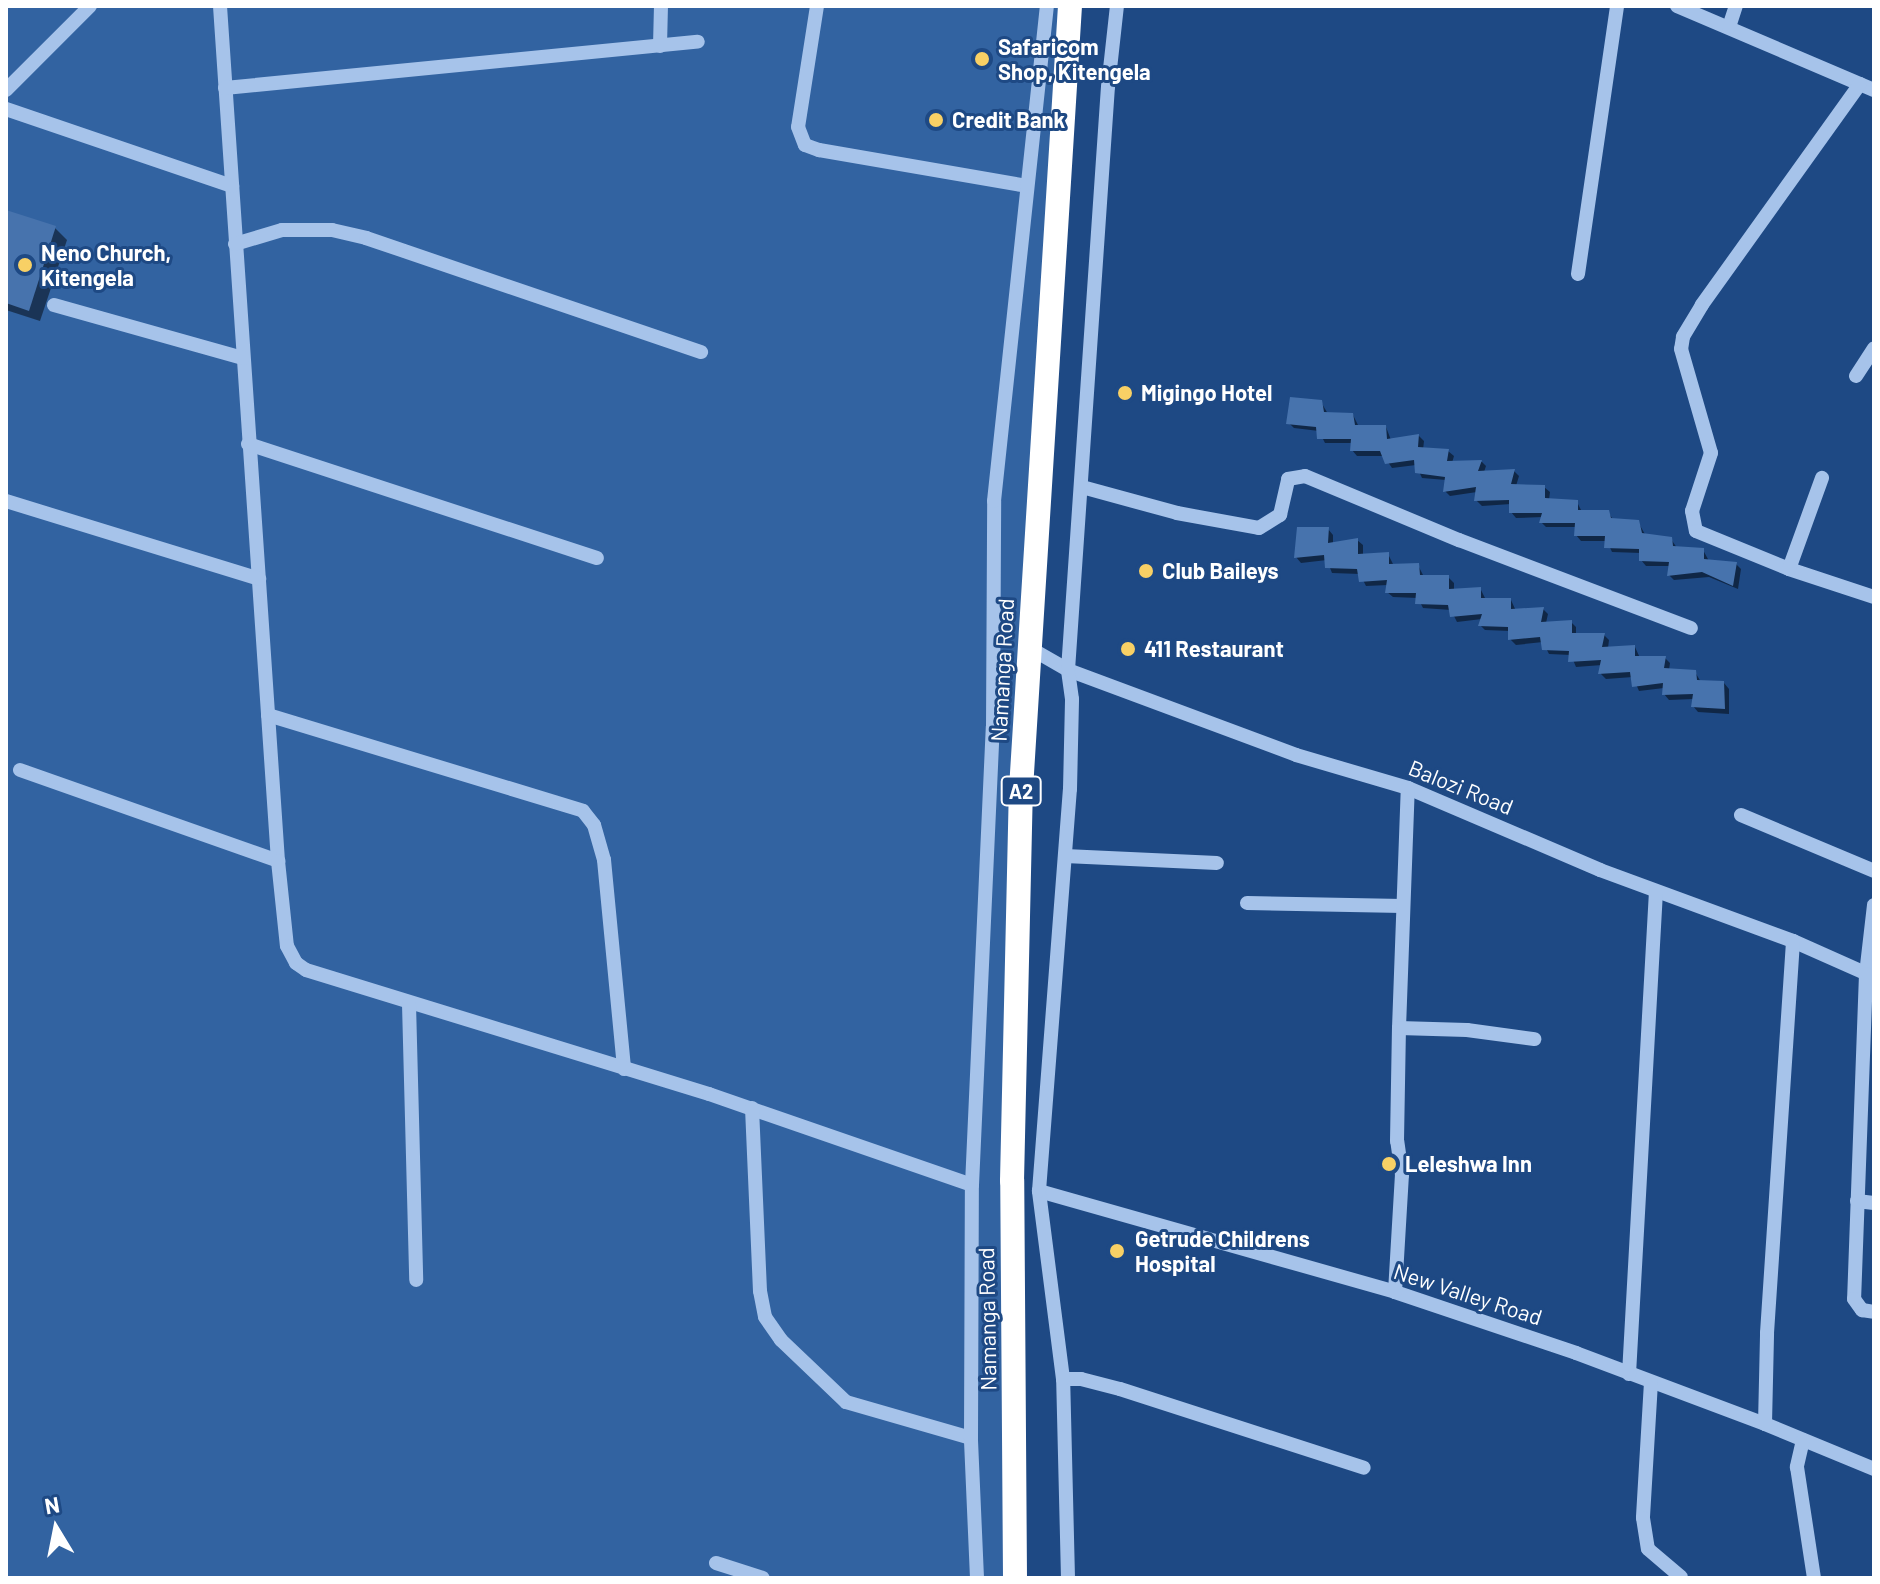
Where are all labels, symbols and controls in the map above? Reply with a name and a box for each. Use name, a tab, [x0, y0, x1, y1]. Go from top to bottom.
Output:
place label: Safaricom Shop, Kitengela	[998, 33, 1151, 84]
marker: Safaricom Shop, Kitengela	[973, 50, 991, 68]
place label: Credit Bank	[952, 107, 1065, 133]
marker: Credit Bank	[927, 111, 945, 129]
place label: Neno Church, Kitengela	[41, 239, 171, 290]
marker: Neno Church, Kitengela	[16, 256, 34, 274]
place label: Migingo Hotel	[1141, 380, 1272, 406]
marker: Migingo Hotel	[1116, 384, 1134, 402]
place label: Club Baileys	[1162, 558, 1278, 584]
marker: Club Baileys	[1137, 562, 1155, 580]
street label: Namanga Road	[985, 598, 1019, 742]
place label: 411 Restaurant	[1144, 636, 1284, 662]
marker: 411 Restaurant	[1119, 640, 1137, 658]
street label: Balozi Road	[1405, 754, 1517, 820]
road number: A2	[999, 775, 1043, 807]
place label: Leleshwa Inn	[1405, 1151, 1532, 1177]
marker: Leleshwa Inn	[1380, 1155, 1398, 1173]
place label: Getrude Childrens Hospital	[1135, 1225, 1310, 1276]
marker: Getrude Childrens Hospital	[1106, 1240, 1128, 1262]
street label: Namanga Road	[973, 1247, 1001, 1391]
street label: New Valley Road	[1390, 1258, 1546, 1330]
north arrow	[16, 1488, 96, 1568]
text: N	[42, 1490, 61, 1518]

